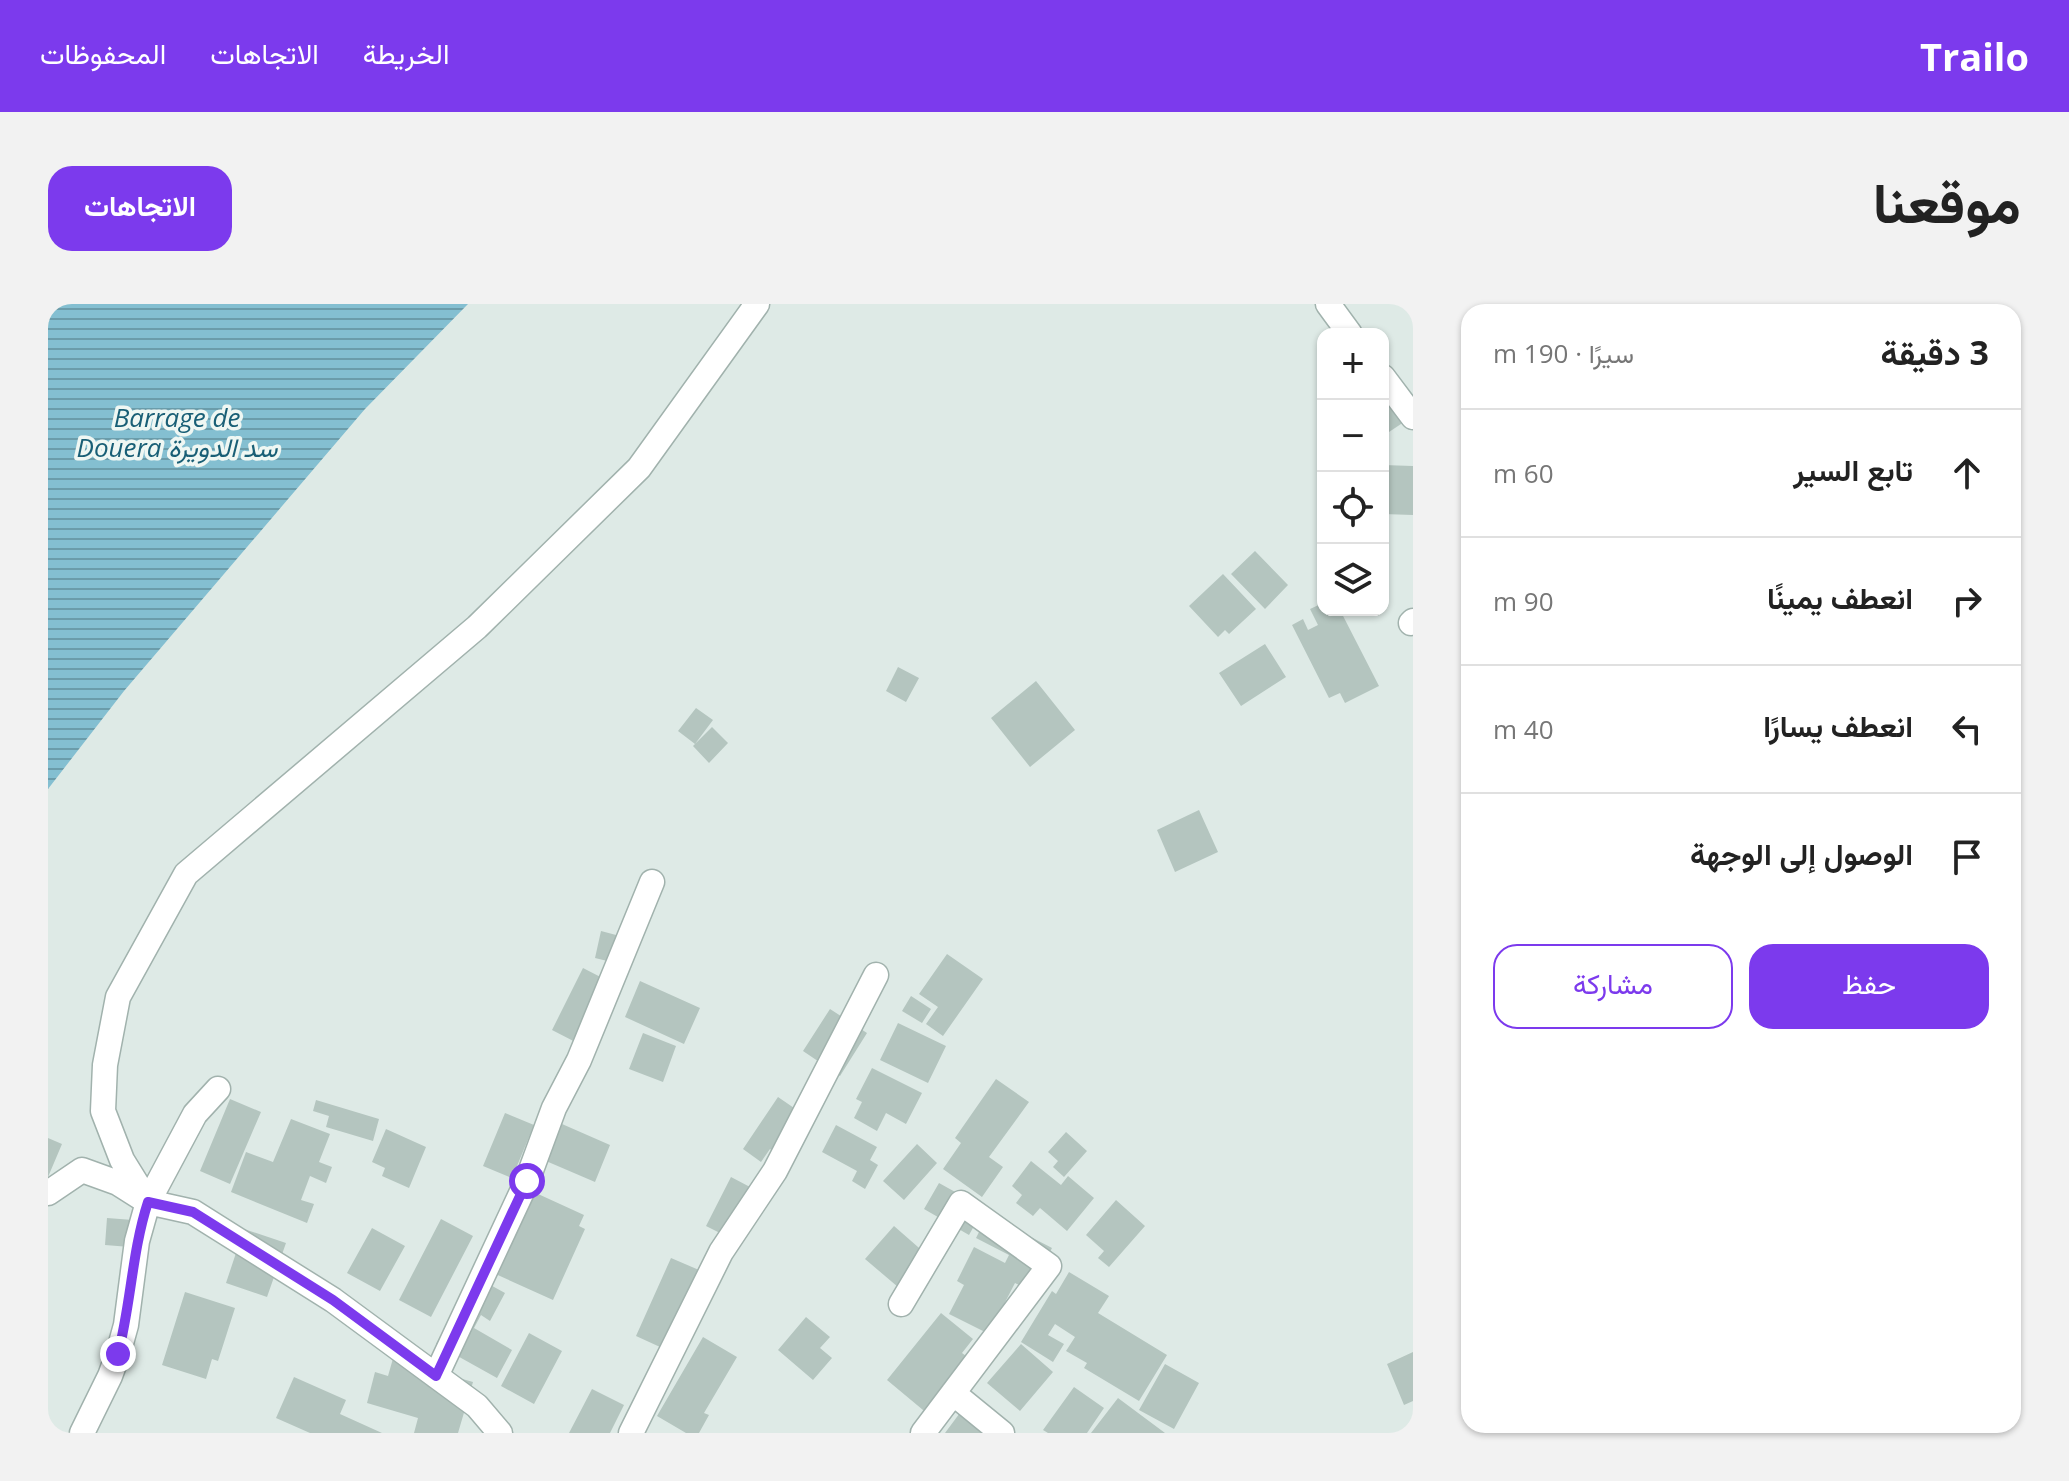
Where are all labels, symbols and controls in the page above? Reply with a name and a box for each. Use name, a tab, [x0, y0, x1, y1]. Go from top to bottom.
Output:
text: Trailo	[1920, 30, 2029, 82]
text: المحفوظات	[40, 34, 166, 72]
text: الاتجاهات	[210, 34, 319, 72]
text: الخريطة	[363, 34, 449, 72]
text: موقعنا	[1873, 163, 2021, 239]
button: الاتجاهات	[48, 166, 232, 251]
map controls	[1317, 328, 1389, 616]
button: +	[1317, 328, 1389, 400]
text: 3 دقيقة	[1881, 329, 1989, 375]
text: سيرًا · 190 m	[1493, 335, 1634, 371]
water label: Barrage de Douera سد الدويرة	[77, 399, 279, 465]
button: −	[1317, 400, 1389, 472]
text: تابع السير	[1793, 449, 1913, 490]
icon: ahead	[1945, 451, 1989, 495]
text: 60 m	[1493, 455, 1554, 491]
button: locate	[1317, 472, 1389, 544]
button: layers	[1317, 544, 1389, 616]
text: انعطف يمينًا	[1767, 577, 1913, 618]
icon: right	[1945, 579, 1989, 623]
text: 90 m	[1493, 583, 1554, 619]
text: انعطف يسارًا	[1763, 705, 1913, 746]
icon: left	[1945, 707, 1989, 751]
text: 40 m	[1493, 711, 1554, 747]
text: الوصول إلى الوجهة	[1690, 833, 1913, 874]
icon: arrive	[1945, 835, 1989, 879]
button: مشاركة	[1493, 944, 1733, 1029]
button: حفظ	[1749, 944, 1989, 1029]
route start	[509, 1163, 545, 1199]
route end	[100, 1336, 136, 1372]

